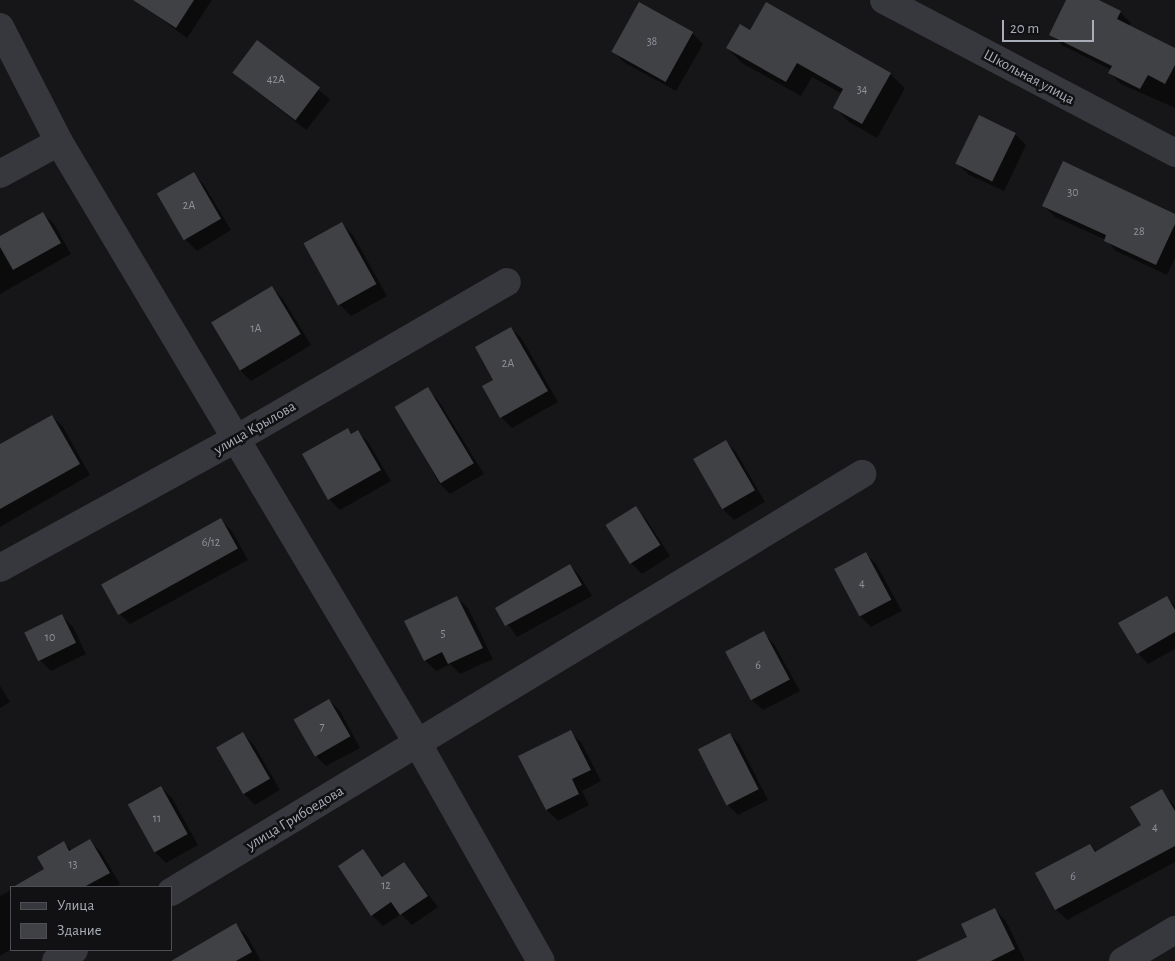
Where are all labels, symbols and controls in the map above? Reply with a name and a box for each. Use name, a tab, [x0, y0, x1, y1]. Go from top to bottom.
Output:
scale bar	[1005, 10, 1098, 42]
text: 20 m	[1010, 21, 1039, 36]
house number: 38	[647, 35, 657, 49]
street label: Школьная улица	[980, 45, 1078, 109]
house number: 42А	[267, 73, 285, 87]
house number: 34	[857, 83, 867, 97]
house number: 30	[1067, 186, 1079, 200]
house number: 2А	[183, 199, 195, 213]
house number: 28	[1133, 225, 1145, 239]
house number: 1А	[250, 322, 262, 336]
house number: 2А	[502, 357, 514, 371]
street label: улица Крылова	[211, 397, 299, 459]
house number: 6/12	[202, 536, 220, 550]
house number: 4	[859, 577, 865, 591]
house number: 5	[440, 627, 446, 641]
house number: 10	[45, 631, 55, 645]
house number: 6	[755, 659, 761, 673]
house number: 7	[319, 720, 325, 734]
street label: улица Грибоедова	[243, 782, 347, 854]
house number: 11	[153, 812, 161, 826]
house number: 4	[1152, 821, 1158, 835]
house number: 13	[68, 858, 78, 872]
house number: 6	[1070, 870, 1076, 884]
house number: 12	[381, 879, 391, 893]
legend	[10, 886, 172, 951]
text: Улица	[57, 898, 94, 913]
text: Здание	[57, 923, 102, 938]

